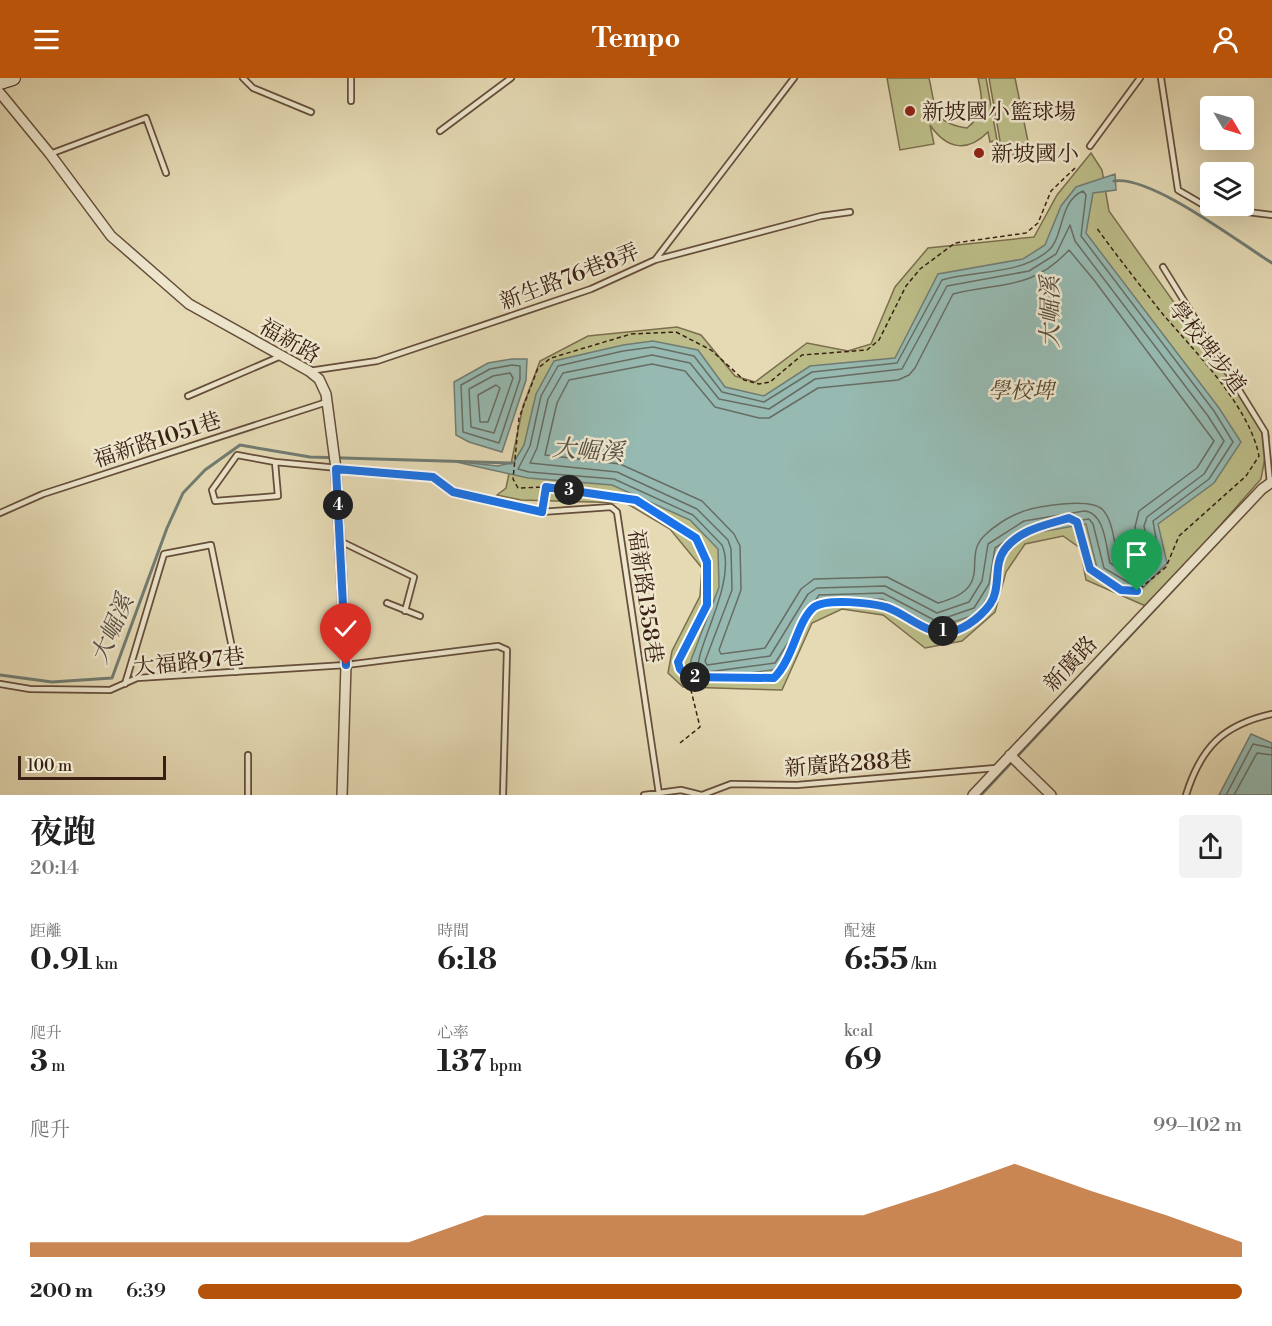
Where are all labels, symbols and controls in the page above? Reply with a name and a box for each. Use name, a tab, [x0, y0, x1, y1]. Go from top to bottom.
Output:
text: Tempo	[592, 22, 680, 56]
icon: menu	[30, 23, 63, 56]
icon: person	[1209, 23, 1242, 56]
north arrow	[1200, 96, 1254, 150]
map controls	[1200, 96, 1254, 216]
place label: 新坡國小籃球場	[922, 99, 1076, 126]
marker: 新坡國小籃球場	[903, 104, 917, 118]
place label: 新坡國小	[991, 141, 1079, 168]
marker: 新坡國小	[972, 146, 986, 160]
button: layers	[1200, 162, 1254, 216]
street label: 新生路76巷8弄	[496, 238, 643, 316]
water label: 大崛溪	[1036, 273, 1066, 348]
street label: 學校埤步道	[1162, 296, 1251, 400]
street label: 福新路	[254, 313, 325, 369]
park label: 學校埤	[988, 378, 1057, 405]
street label: 福新路1051巷	[90, 407, 225, 474]
water label: 大崛溪	[551, 434, 628, 469]
pin: 3	[554, 475, 584, 505]
text: 3	[564, 480, 574, 500]
pin: 4	[323, 490, 353, 520]
text: 4	[333, 495, 343, 515]
street label: 福新路1358巷	[622, 527, 667, 665]
pin	[1111, 529, 1162, 591]
icon: arrive	[1120, 538, 1153, 571]
water label: 大崛溪	[85, 588, 142, 668]
pin	[320, 603, 371, 665]
icon: check	[329, 612, 362, 645]
pin: 1	[928, 616, 958, 646]
text: 1	[939, 621, 947, 641]
street label: 新廣路	[1039, 631, 1103, 697]
street label: 大福路97巷	[132, 643, 246, 682]
pin: 2	[680, 662, 710, 692]
text: 2	[690, 667, 700, 687]
street label: 新廣路288巷	[784, 747, 913, 782]
scale bar	[18, 753, 166, 780]
text: 100 m	[27, 756, 72, 776]
text: 夜跑	[30, 813, 96, 854]
button: share	[1179, 815, 1242, 878]
text: 20:14	[30, 856, 79, 881]
text: 距離	[30, 921, 62, 941]
text: 時間	[437, 921, 469, 941]
text: 配速	[844, 921, 876, 941]
text: 0.91	[30, 941, 92, 979]
text: 6:18	[437, 941, 497, 979]
text: 6:55	[844, 941, 908, 979]
text: km	[92, 954, 118, 974]
text: /km	[908, 954, 937, 974]
text: kcal	[844, 1021, 873, 1041]
text: 爬升	[30, 1023, 62, 1043]
text: 心率	[437, 1023, 469, 1043]
text: 69	[844, 1041, 882, 1079]
text: 3	[30, 1043, 48, 1081]
text: 137	[437, 1043, 486, 1081]
text: m	[48, 1056, 65, 1076]
text: bpm	[486, 1056, 522, 1076]
text: 99–102 m	[1153, 1113, 1242, 1138]
text: 爬升	[30, 1118, 70, 1143]
text: 200 m	[30, 1279, 93, 1304]
text: 6:39	[126, 1279, 166, 1304]

